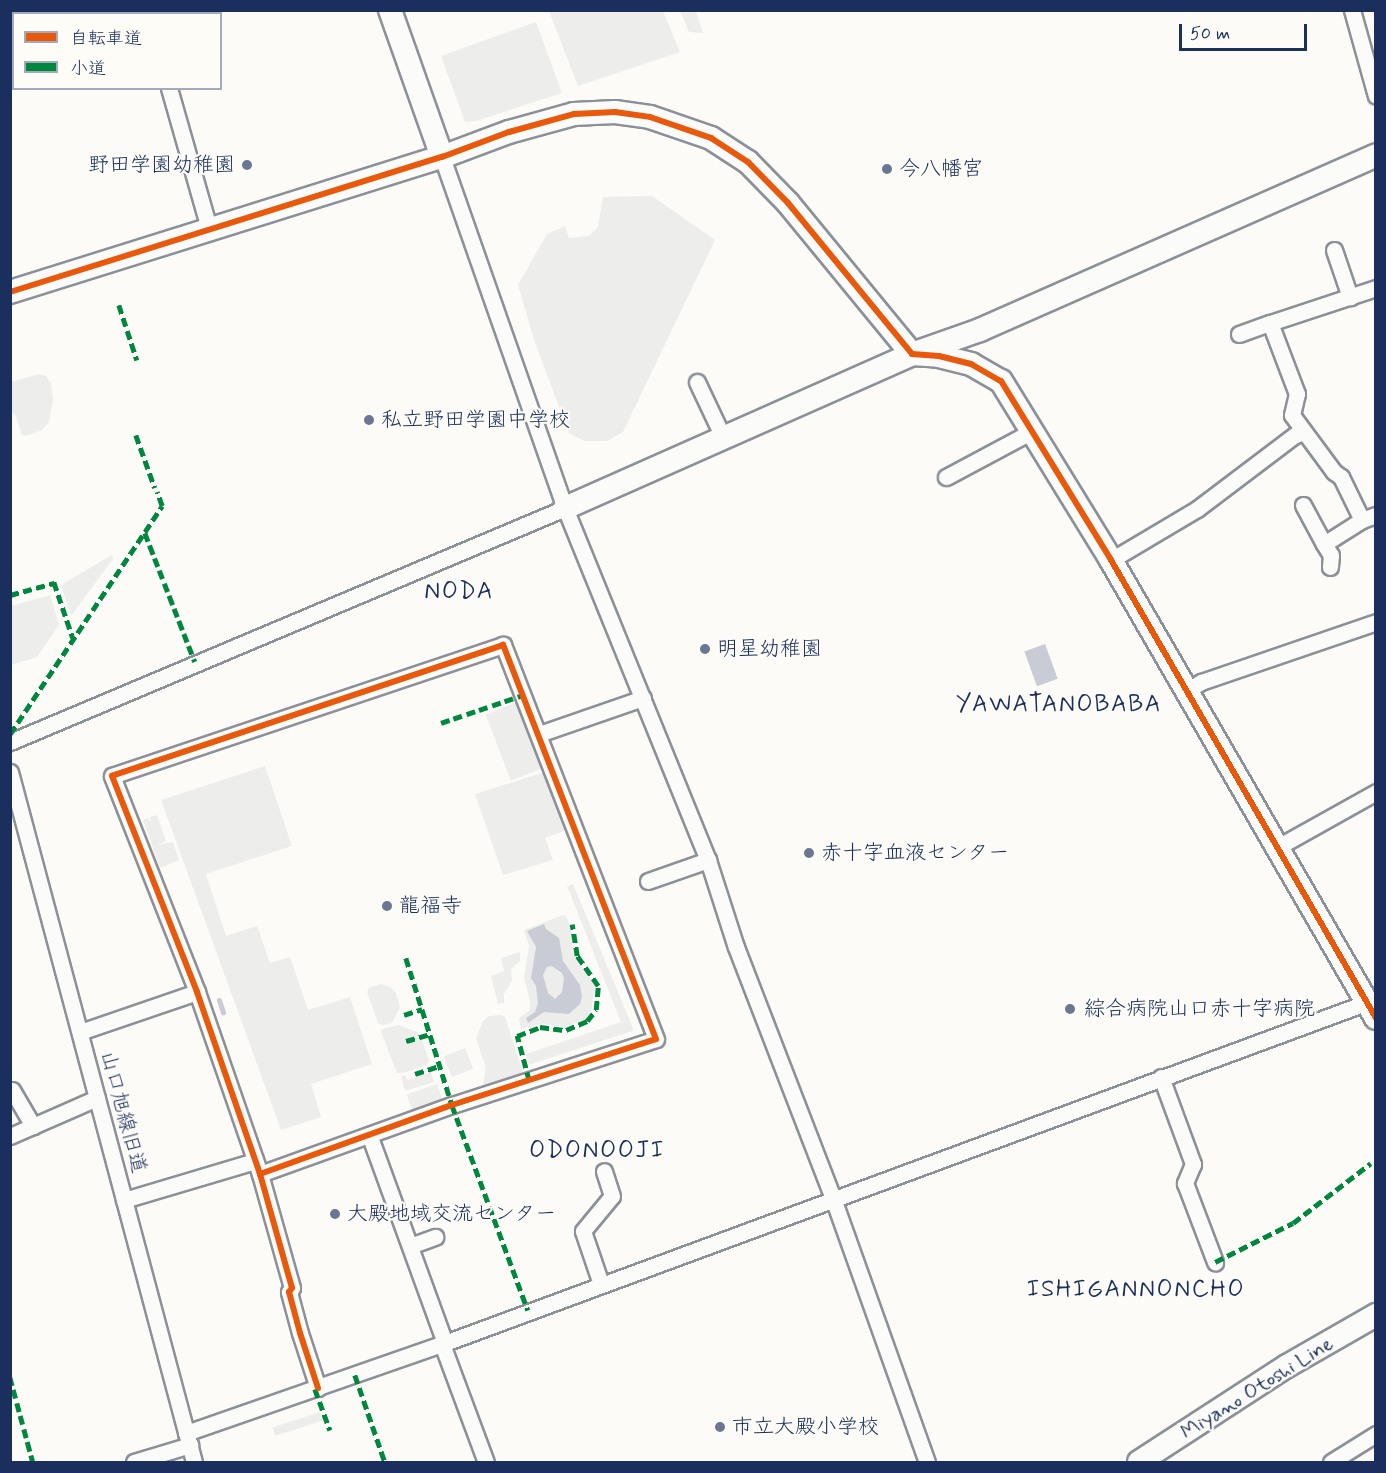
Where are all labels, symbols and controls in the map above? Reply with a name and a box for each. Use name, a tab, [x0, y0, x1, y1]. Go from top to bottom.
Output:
legend	[12, 12, 222, 90]
scale bar	[1182, 12, 1310, 50]
text: 50 m	[1190, 22, 1230, 46]
text: 自転車道	[70, 27, 142, 51]
text: 小道	[70, 57, 106, 81]
place label: 野田学園幼稚園	[88, 152, 235, 178]
place label: 今八幡宮	[899, 156, 983, 182]
marker: 野田学園幼稚園	[240, 158, 254, 172]
marker: 今八幡宮	[880, 162, 894, 176]
place label: 私立野田学園中学校	[381, 407, 570, 433]
marker: 私立野田学園中学校	[362, 413, 376, 427]
district label: NODA	[425, 578, 493, 606]
place label: 明星幼稚園	[717, 636, 822, 662]
marker: 明星幼稚園	[698, 642, 712, 656]
district label: YAWATANOBABA	[957, 691, 1161, 719]
place label: 赤十字血液センター	[821, 840, 1010, 866]
marker: 赤十字血液センター	[802, 846, 816, 860]
place label: 龍福寺	[399, 893, 462, 919]
marker: 龍福寺	[380, 899, 394, 913]
place label: 綜合病院山口赤十字病院	[1084, 996, 1315, 1022]
marker: 綜合病院山口赤十字病院	[1061, 1000, 1079, 1018]
street label: 山口旭線旧道	[95, 1048, 151, 1176]
district label: ODONOOJI	[530, 1137, 664, 1165]
place label: 大殿地域交流センター	[347, 1201, 557, 1227]
marker: 大殿地域交流センター	[328, 1207, 342, 1221]
district label: ISHIGANNONCHO	[1029, 1276, 1243, 1304]
street label: Miyano Otoshi Line	[1176, 1331, 1338, 1445]
place label: 市立大殿小学校	[732, 1414, 879, 1440]
marker: 市立大殿小学校	[713, 1420, 727, 1434]

